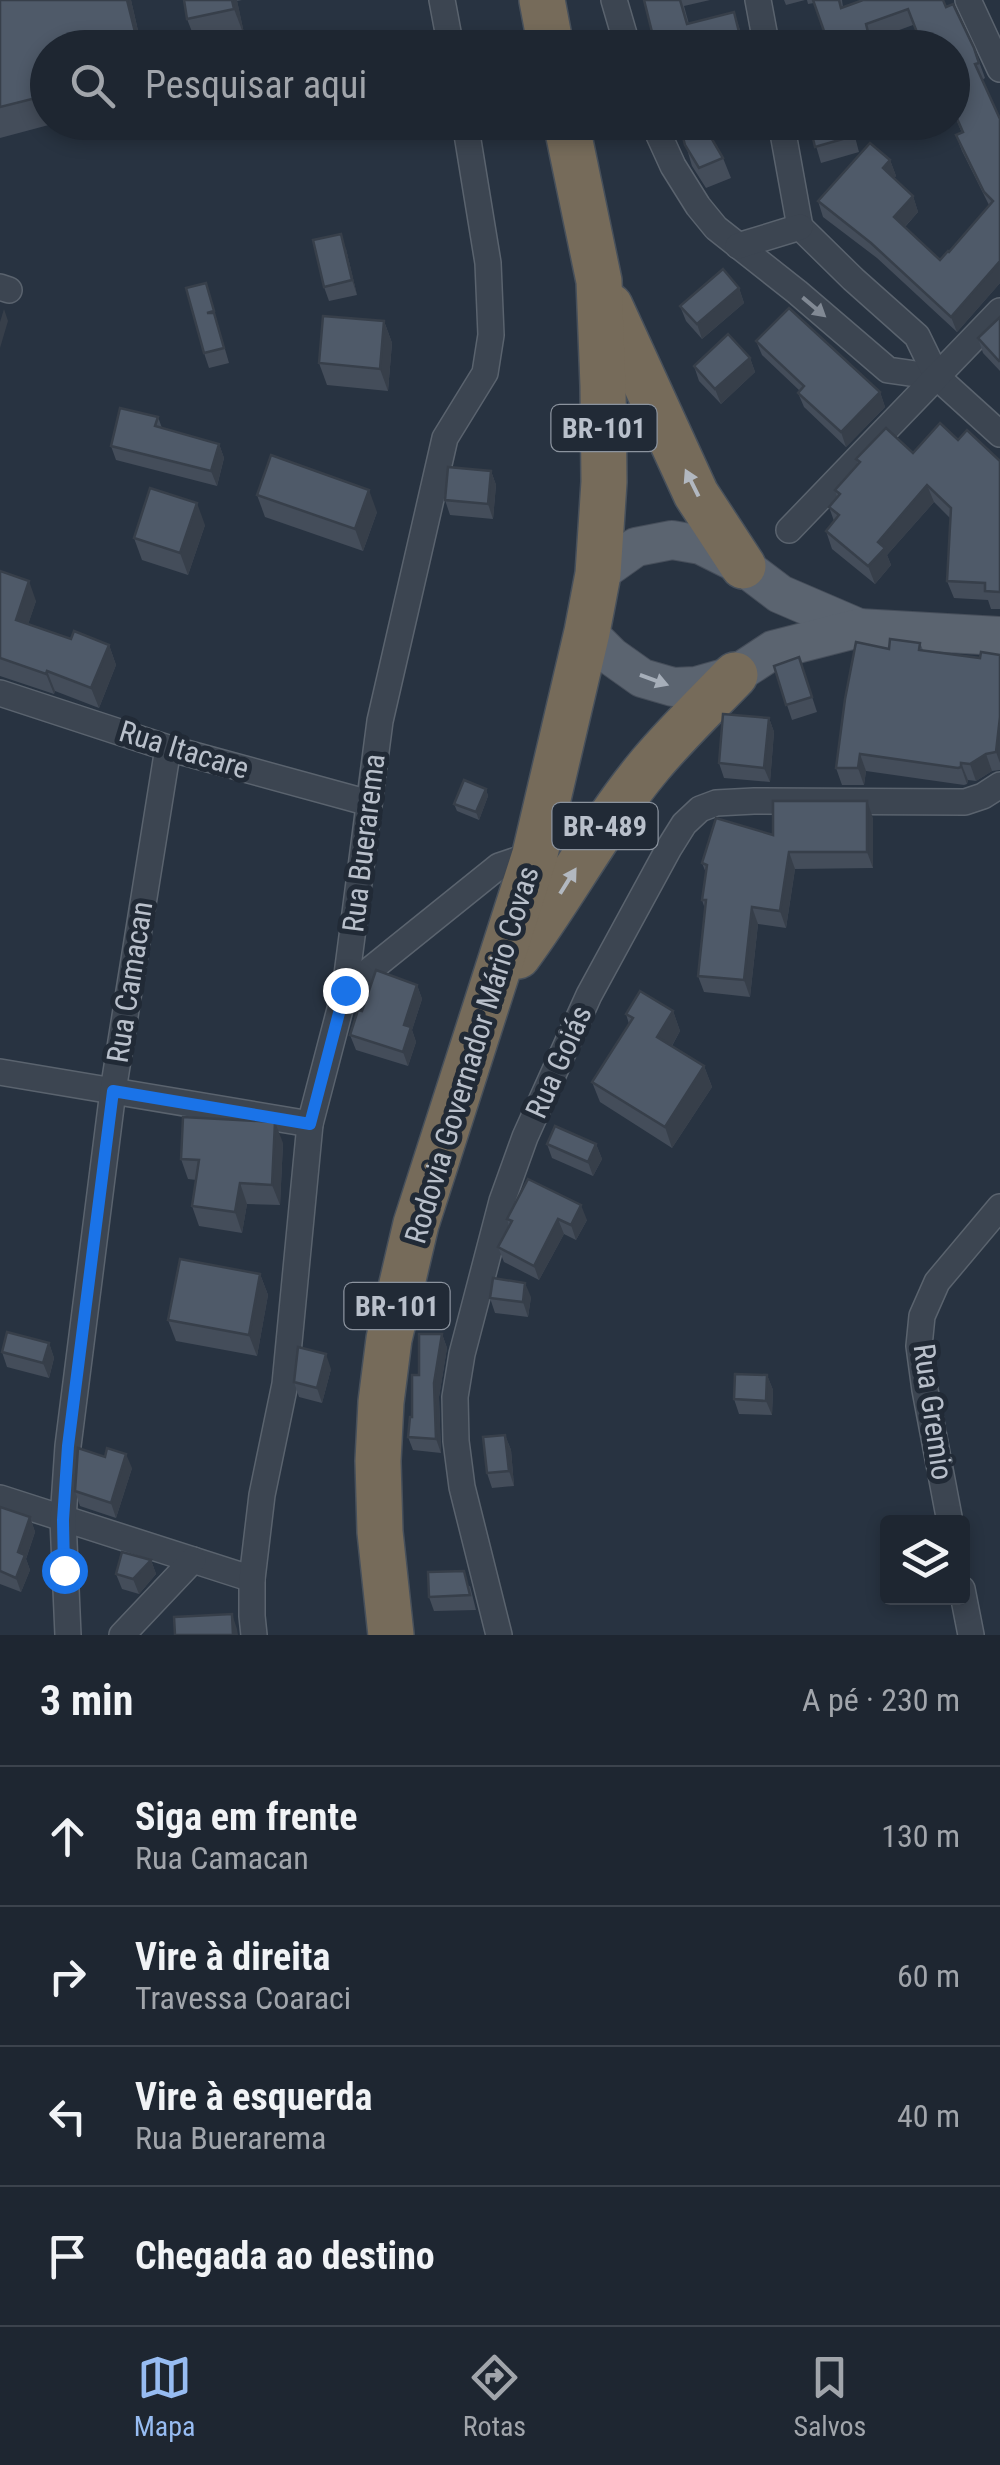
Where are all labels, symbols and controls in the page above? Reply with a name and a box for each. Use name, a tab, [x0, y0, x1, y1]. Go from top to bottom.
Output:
search box	[30, 30, 970, 140]
icon: search	[65, 58, 120, 113]
text: Pesquisar aqui	[145, 63, 367, 107]
one-way arrow	[801, 296, 826, 317]
road number: BR-101	[552, 405, 656, 451]
one-way arrow	[683, 469, 700, 498]
one-way arrow	[639, 673, 669, 688]
street label: Rua Itacare	[115, 713, 253, 786]
street label: Rua Buerarema	[335, 752, 392, 934]
road number: BR-489	[552, 803, 658, 849]
street label: Rodovia Governador Mário Covas	[397, 862, 546, 1248]
one-way arrow	[559, 867, 576, 895]
street label: Rua Camacan	[99, 899, 160, 1065]
route end	[323, 968, 369, 1014]
street label: Rua Goiás	[518, 1000, 599, 1123]
road number: BR-101	[344, 1283, 450, 1329]
street label: Rua Gremio	[907, 1342, 960, 1482]
map controls	[880, 1515, 970, 1605]
button: layers	[880, 1515, 970, 1605]
route start	[42, 1548, 88, 1594]
text: 3 min	[40, 1676, 133, 1725]
text: A pé · 230 m	[802, 1681, 960, 1719]
text: Siga em frente	[135, 1795, 357, 1839]
icon: ahead	[40, 1809, 95, 1864]
text: 130 m	[881, 1817, 960, 1855]
text: Rua Camacan	[135, 1839, 309, 1877]
text: Vire à direita	[135, 1935, 330, 1979]
icon: right	[40, 1949, 95, 2004]
text: 60 m	[897, 1957, 960, 1995]
text: Travessa Coaraci	[135, 1979, 351, 2017]
text: Vire à esquerda	[135, 2075, 373, 2119]
icon: left	[40, 2089, 95, 2144]
text: 40 m	[897, 2097, 960, 2135]
text: Rua Buerarema	[135, 2119, 326, 2157]
icon: arrive	[40, 2229, 95, 2284]
text: Chegada ao destino	[135, 2234, 435, 2278]
tab: Mapa	[134, 2350, 195, 2443]
tab: Rotas	[463, 2350, 526, 2443]
tab: Salvos	[793, 2350, 866, 2443]

